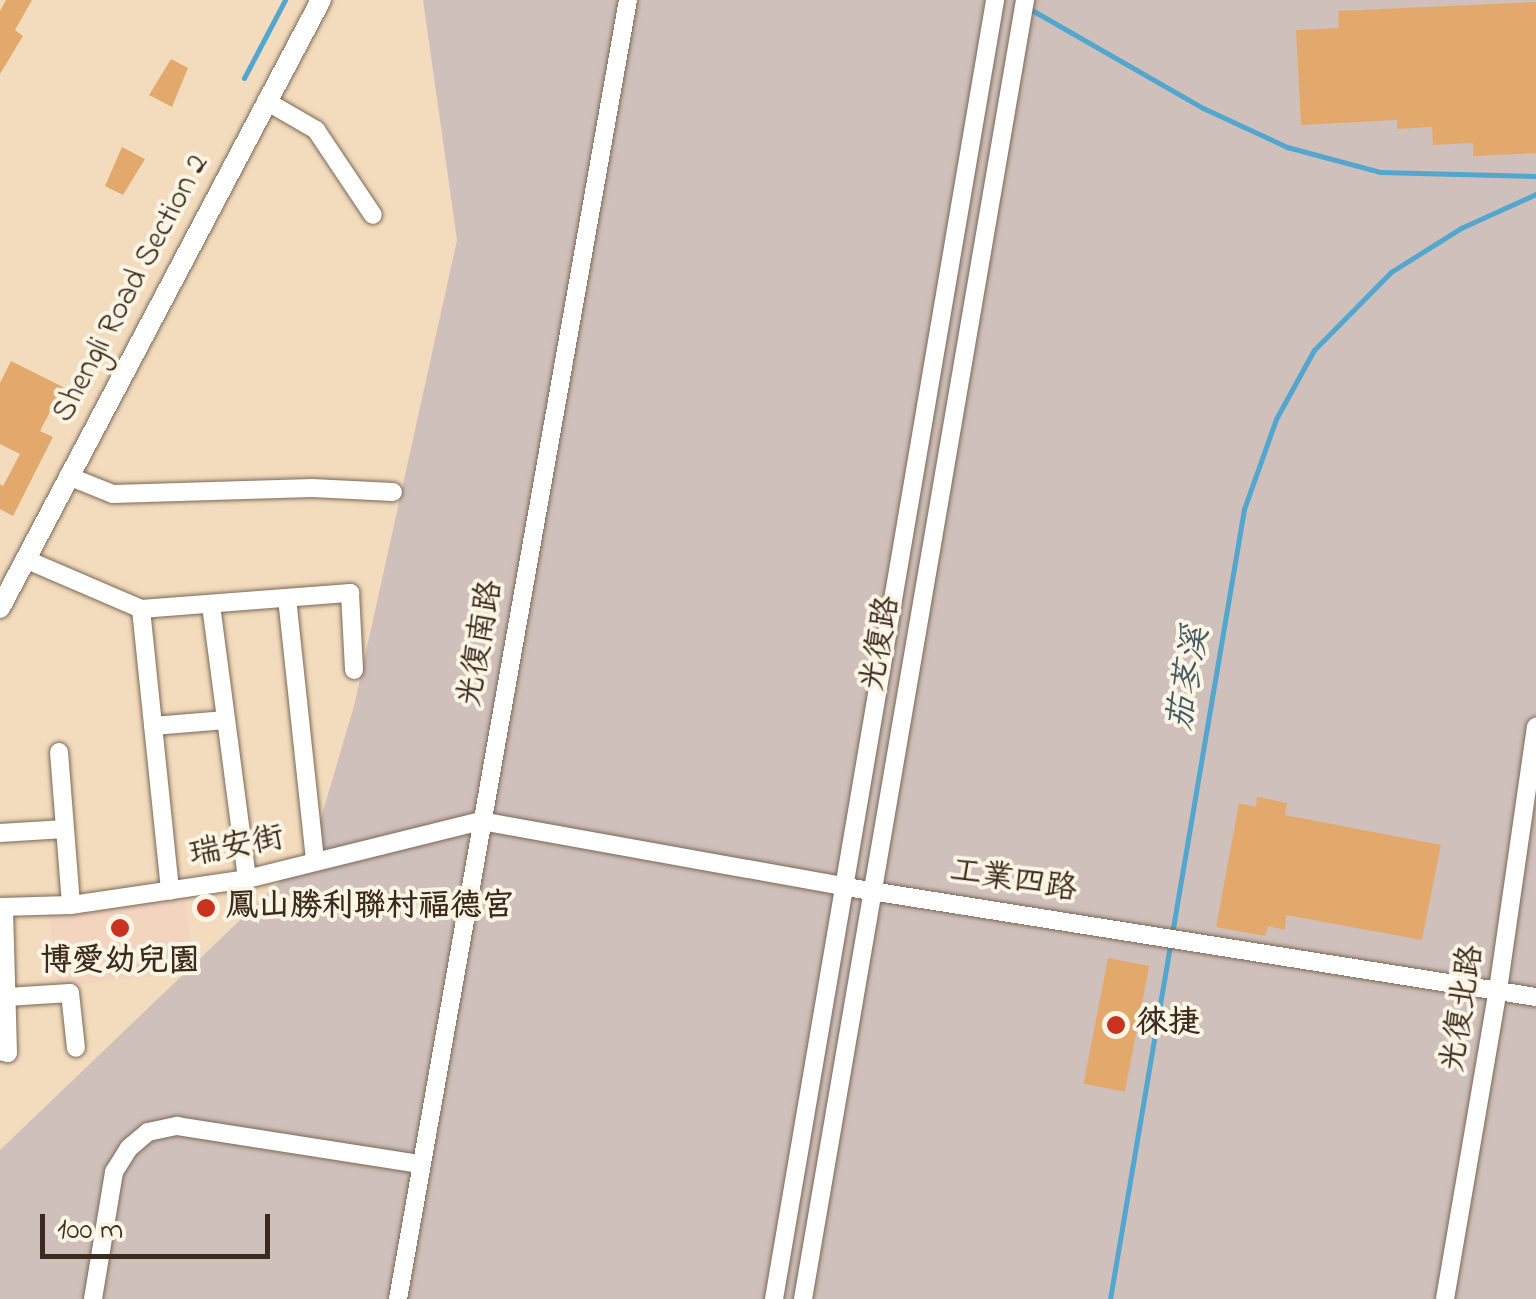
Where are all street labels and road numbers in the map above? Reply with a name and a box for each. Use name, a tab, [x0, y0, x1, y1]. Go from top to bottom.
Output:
street label: Shengli Road Section 2	[45, 149, 219, 429]
street label: 光復南路	[452, 578, 512, 710]
street label: 光復路	[855, 593, 909, 695]
street label: 瑞安街	[186, 820, 288, 876]
street label: 工業四路	[947, 853, 1079, 911]
street label: 光復北路	[1435, 943, 1493, 1075]

